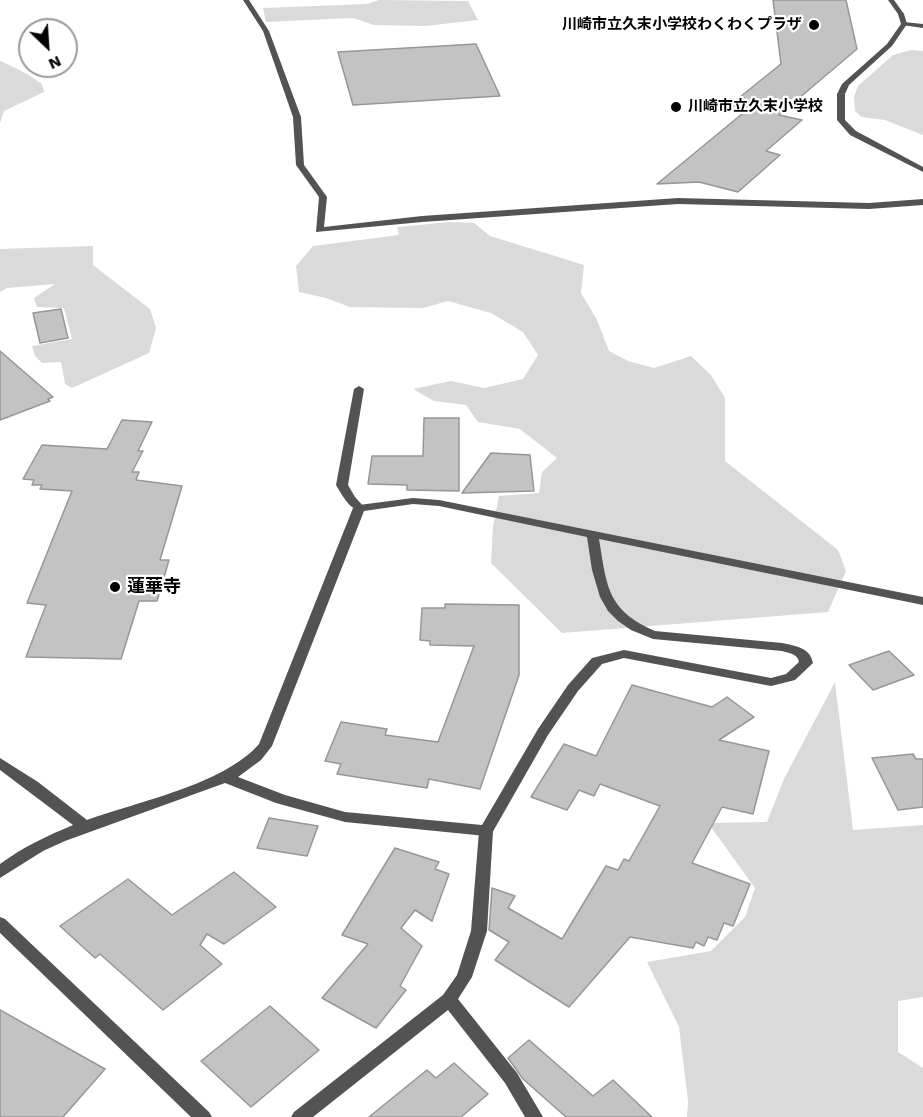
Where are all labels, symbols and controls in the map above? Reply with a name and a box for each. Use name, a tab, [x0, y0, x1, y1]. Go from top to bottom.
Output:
place label: 川崎市立久末小学校わくわくプラザ	[562, 16, 802, 34]
north arrow	[18, 18, 78, 78]
marker: 川崎市立久末小学校わくわくプラザ	[807, 18, 821, 32]
text: N	[46, 52, 64, 74]
place label: 川崎市立久末小学校	[688, 98, 823, 116]
marker: 川崎市立久末小学校	[669, 100, 683, 114]
place label: 蓮華寺	[127, 576, 181, 598]
marker: 蓮華寺	[108, 580, 122, 594]

